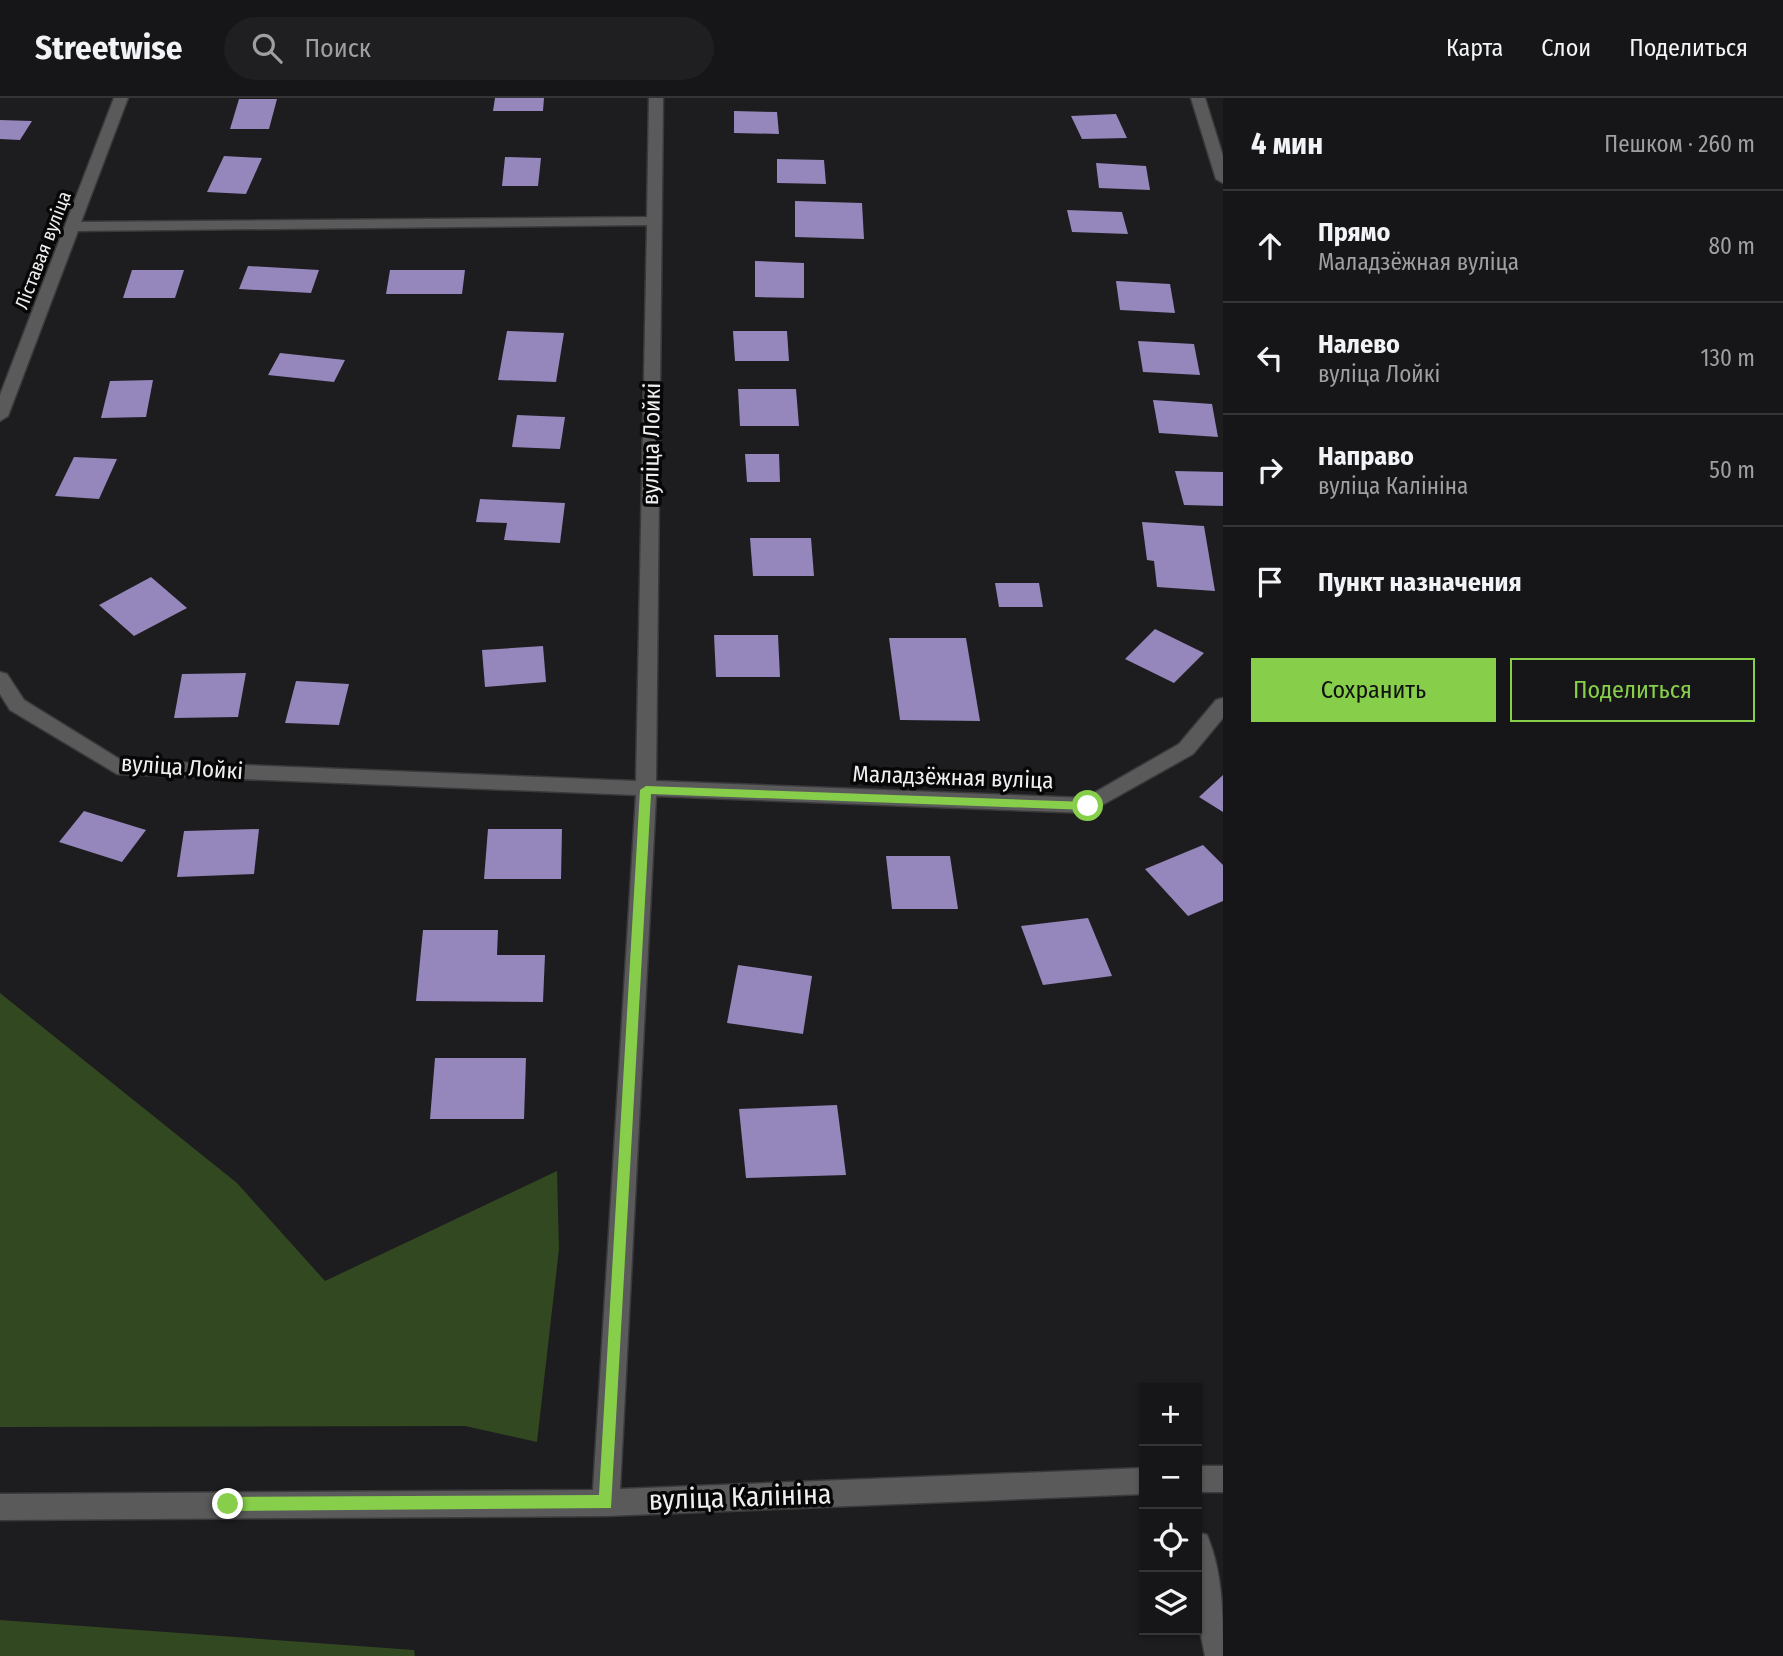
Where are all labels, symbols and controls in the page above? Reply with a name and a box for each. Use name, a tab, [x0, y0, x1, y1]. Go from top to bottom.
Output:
search box	[224, 17, 714, 80]
text: Streetwise	[35, 28, 182, 68]
icon: search	[248, 29, 286, 67]
text: Поиск	[304, 33, 371, 64]
text: Карта	[1446, 34, 1503, 62]
text: Слои	[1541, 34, 1591, 62]
text: Поделиться	[1629, 34, 1748, 62]
text: 4 мин	[1251, 126, 1323, 162]
text: Пешком · 260 m	[1604, 130, 1755, 158]
street label: Ліставая вуліца	[10, 188, 76, 312]
text: Прямо	[1318, 217, 1390, 248]
icon: ahead	[1251, 227, 1289, 265]
text: 80 m	[1708, 232, 1755, 260]
text: Маладзёжная вуліца	[1318, 248, 1519, 276]
text: Налево	[1318, 329, 1400, 360]
icon: left	[1251, 339, 1289, 377]
text: 130 m	[1701, 344, 1755, 372]
text: вуліца Лойкі	[1318, 360, 1440, 388]
street label: вуліца Лойкі	[636, 383, 666, 505]
text: Направо	[1318, 441, 1414, 472]
icon: right	[1251, 451, 1289, 489]
text: 50 m	[1709, 456, 1755, 484]
text: вуліца Калініна	[1318, 472, 1468, 500]
icon: arrive	[1251, 563, 1289, 601]
text: Пункт назначения	[1318, 567, 1522, 598]
button: Сохранить	[1251, 658, 1496, 722]
button: Поделиться	[1510, 658, 1755, 722]
street label: вуліца Лойкі	[120, 749, 244, 785]
street label: Маладзёжная вуліца	[852, 760, 1054, 794]
route start	[1072, 790, 1103, 821]
map controls	[1139, 1383, 1202, 1635]
button: +	[1139, 1383, 1202, 1446]
button: −	[1139, 1446, 1202, 1509]
street label: вуліца Калініна	[648, 1477, 832, 1517]
route end	[212, 1488, 243, 1519]
button: locate	[1139, 1509, 1202, 1572]
button: layers	[1139, 1572, 1202, 1635]

